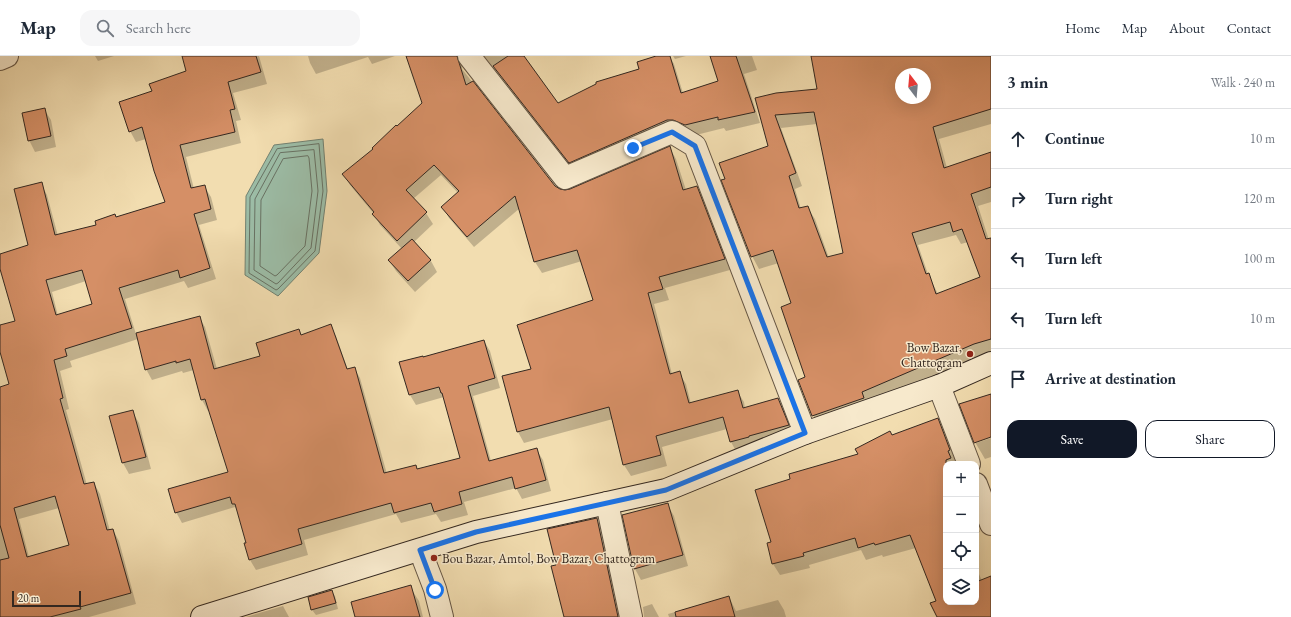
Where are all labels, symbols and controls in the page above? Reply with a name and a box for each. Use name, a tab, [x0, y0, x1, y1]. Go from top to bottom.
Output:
search box	[80, 10, 360, 46]
text: Map	[20, 15, 56, 40]
icon: search	[94, 17, 116, 39]
text: Search here	[126, 18, 191, 37]
text: Home	[1065, 19, 1100, 37]
text: Map	[1122, 19, 1147, 37]
text: About	[1169, 19, 1205, 37]
text: Contact	[1227, 19, 1271, 37]
north arrow	[895, 68, 931, 104]
text: 3 min	[1007, 71, 1048, 93]
text: Walk · 240 m	[1211, 74, 1275, 91]
icon: ahead	[1007, 128, 1029, 150]
text: Continue	[1045, 129, 1105, 148]
text: 10 m	[1250, 130, 1275, 147]
route end	[624, 139, 642, 157]
icon: right	[1007, 188, 1029, 210]
text: Turn right	[1045, 189, 1113, 208]
text: 120 m	[1244, 190, 1275, 207]
icon: left	[1007, 248, 1029, 270]
text: Turn left	[1045, 249, 1102, 268]
text: 100 m	[1244, 250, 1275, 267]
icon: left	[1007, 308, 1029, 330]
text: Turn left	[1045, 309, 1102, 328]
text: 10 m	[1250, 310, 1275, 327]
place label: Bow Bazar, Chattogram	[901, 339, 962, 371]
marker: Bow Bazar, Chattogram	[965, 349, 975, 359]
icon: arrive	[1007, 368, 1029, 390]
text: Arrive at destination	[1045, 369, 1176, 388]
button: Save	[1007, 420, 1137, 458]
button: Share	[1145, 420, 1275, 458]
map controls	[943, 461, 979, 605]
button: +	[943, 461, 979, 497]
button: −	[943, 497, 979, 533]
button: locate	[943, 533, 979, 569]
place label: Bou Bazar, Amtol, Bow Bazar, Chattogram	[442, 550, 655, 567]
marker: Bou Bazar, Amtol, Bow Bazar, Chattogram	[429, 553, 439, 563]
button: layers	[943, 569, 979, 605]
route start	[426, 581, 444, 599]
scale bar	[12, 589, 81, 608]
text: 20 m	[18, 591, 39, 605]

